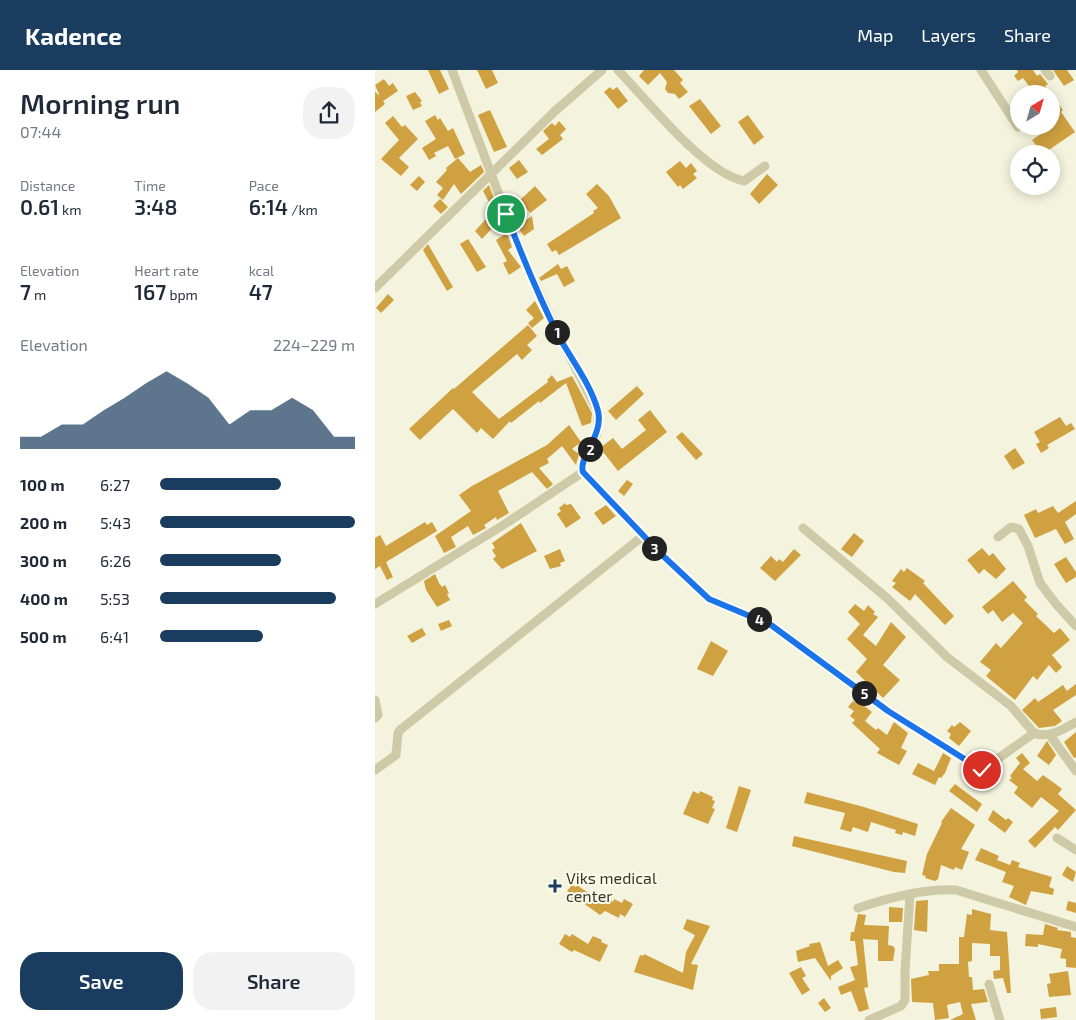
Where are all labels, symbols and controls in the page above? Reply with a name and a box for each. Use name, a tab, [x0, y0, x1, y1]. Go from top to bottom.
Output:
text: Kadence	[25, 21, 122, 50]
text: Map	[857, 24, 893, 46]
text: Layers	[921, 24, 976, 46]
text: Share	[1004, 24, 1051, 46]
north arrow	[1010, 85, 1060, 135]
map controls	[1010, 85, 1060, 195]
text: Morning run	[20, 86, 180, 120]
button: share	[303, 87, 355, 139]
text: 07:44	[20, 122, 61, 141]
button: locate	[1010, 145, 1060, 195]
text: Distance	[20, 177, 75, 194]
text: Time	[134, 177, 166, 194]
text: Pace	[249, 177, 279, 194]
pin	[485, 193, 527, 235]
text: 0.61	[20, 194, 59, 219]
text: 3:48	[134, 194, 177, 219]
text: 6:14	[249, 194, 288, 219]
icon: arrive	[492, 200, 520, 228]
text: km	[59, 201, 82, 218]
text: /km	[288, 201, 318, 218]
text: Elevation	[20, 262, 79, 279]
text: Heart rate	[134, 262, 199, 279]
text: kcal	[249, 262, 274, 279]
text: 7	[20, 279, 31, 304]
text: 167	[134, 279, 166, 304]
text: 47	[249, 279, 273, 304]
text: m	[31, 286, 46, 303]
text: bpm	[166, 286, 198, 303]
pin: 1	[545, 320, 569, 344]
text: 1	[554, 324, 561, 341]
text: Elevation	[20, 335, 88, 354]
text: 224–229 m	[273, 335, 355, 354]
pin: 2	[577, 436, 603, 462]
text: 2	[586, 441, 595, 458]
text: 100 m	[20, 475, 65, 494]
text: 6:27	[100, 475, 130, 494]
text: 200 m	[20, 513, 67, 532]
text: 5:43	[100, 513, 131, 532]
pin: 3	[641, 536, 667, 560]
text: 3	[651, 540, 658, 557]
text: 300 m	[20, 551, 67, 570]
text: 6:26	[100, 551, 131, 570]
text: 400 m	[20, 589, 68, 608]
text: 5:53	[100, 589, 130, 608]
pin: 4	[747, 606, 771, 632]
text: 4	[755, 611, 764, 628]
text: 500 m	[20, 627, 67, 646]
text: 6:41	[100, 627, 129, 646]
pin: 5	[851, 680, 877, 706]
text: 5	[861, 685, 868, 702]
pin	[961, 749, 1003, 791]
icon: check	[968, 756, 996, 784]
place label: Viks medical center	[566, 868, 657, 905]
marker: Viks medical center	[548, 879, 562, 893]
button: Save	[20, 952, 183, 1010]
button: Share	[193, 952, 355, 1010]

